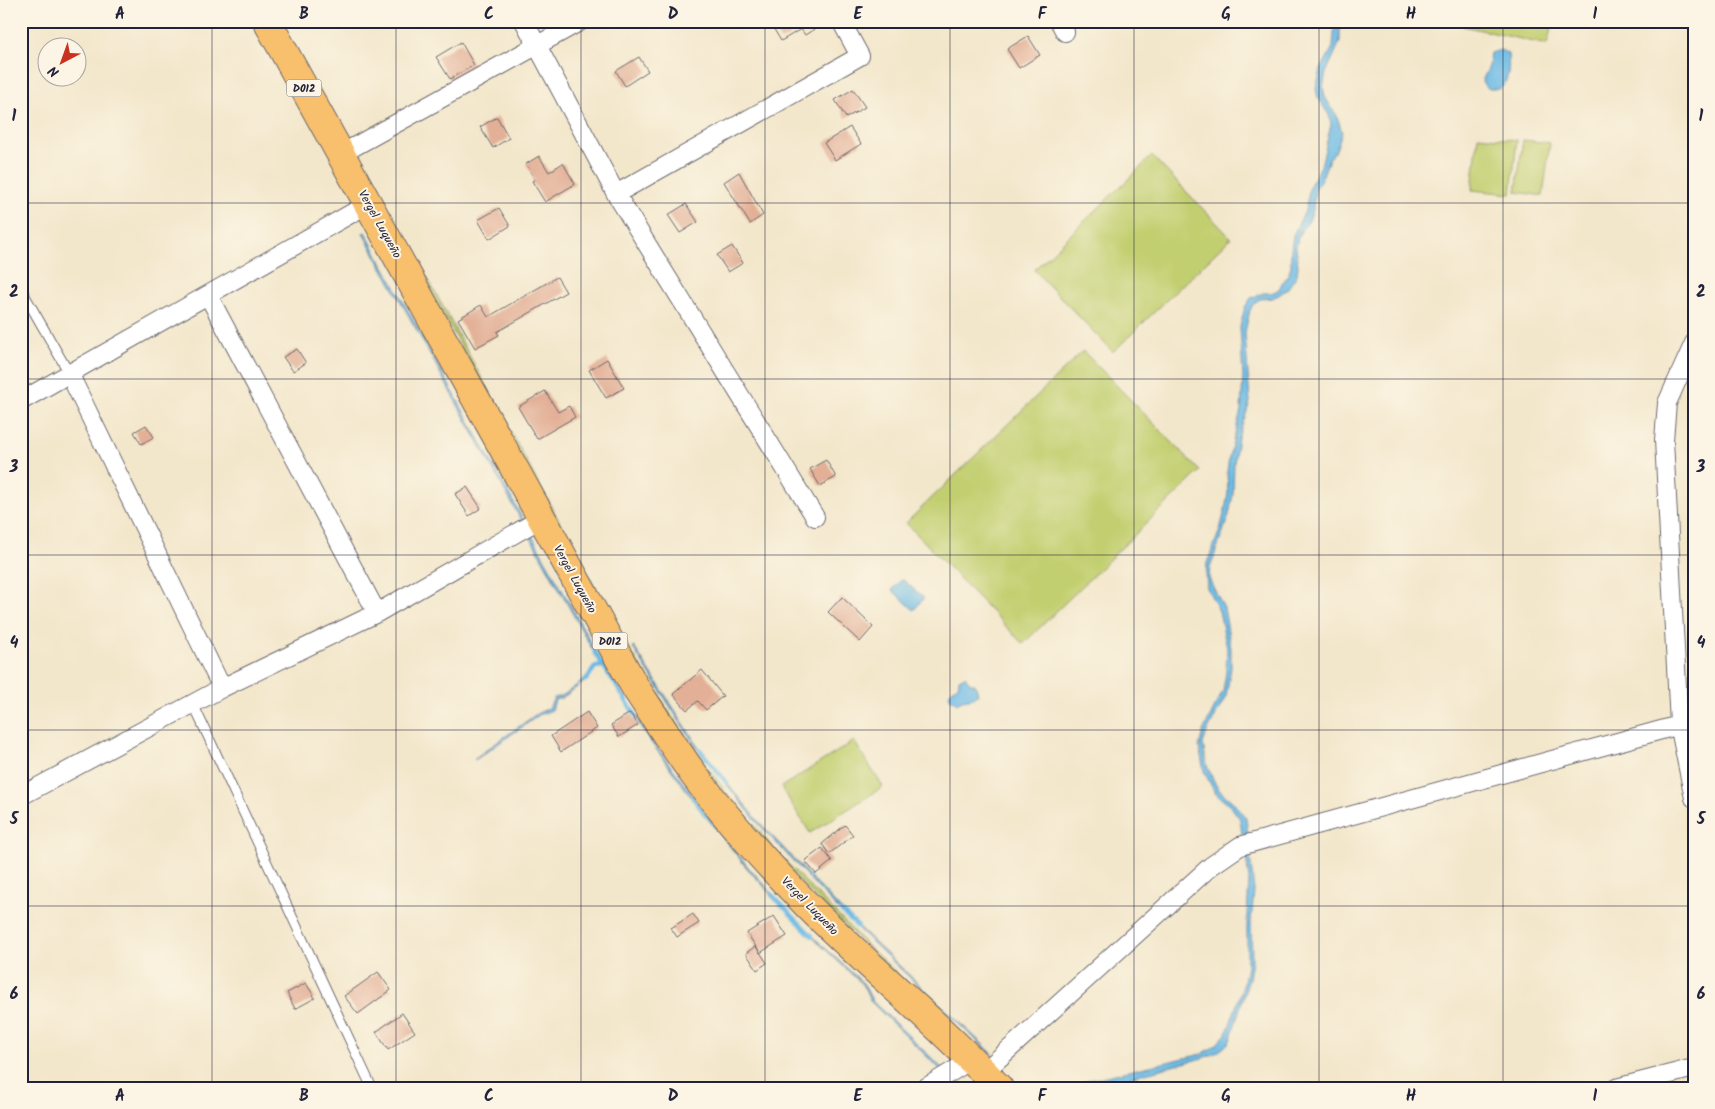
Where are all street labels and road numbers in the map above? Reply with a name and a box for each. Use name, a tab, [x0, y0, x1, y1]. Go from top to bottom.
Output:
road number: D012	[286, 80, 322, 96]
street label: Vergel Luqueño	[353, 187, 406, 262]
street label: Vergel Luqueño	[548, 542, 601, 617]
road number: D012	[592, 632, 628, 649]
street label: Vergel Luqueño	[777, 873, 843, 940]

